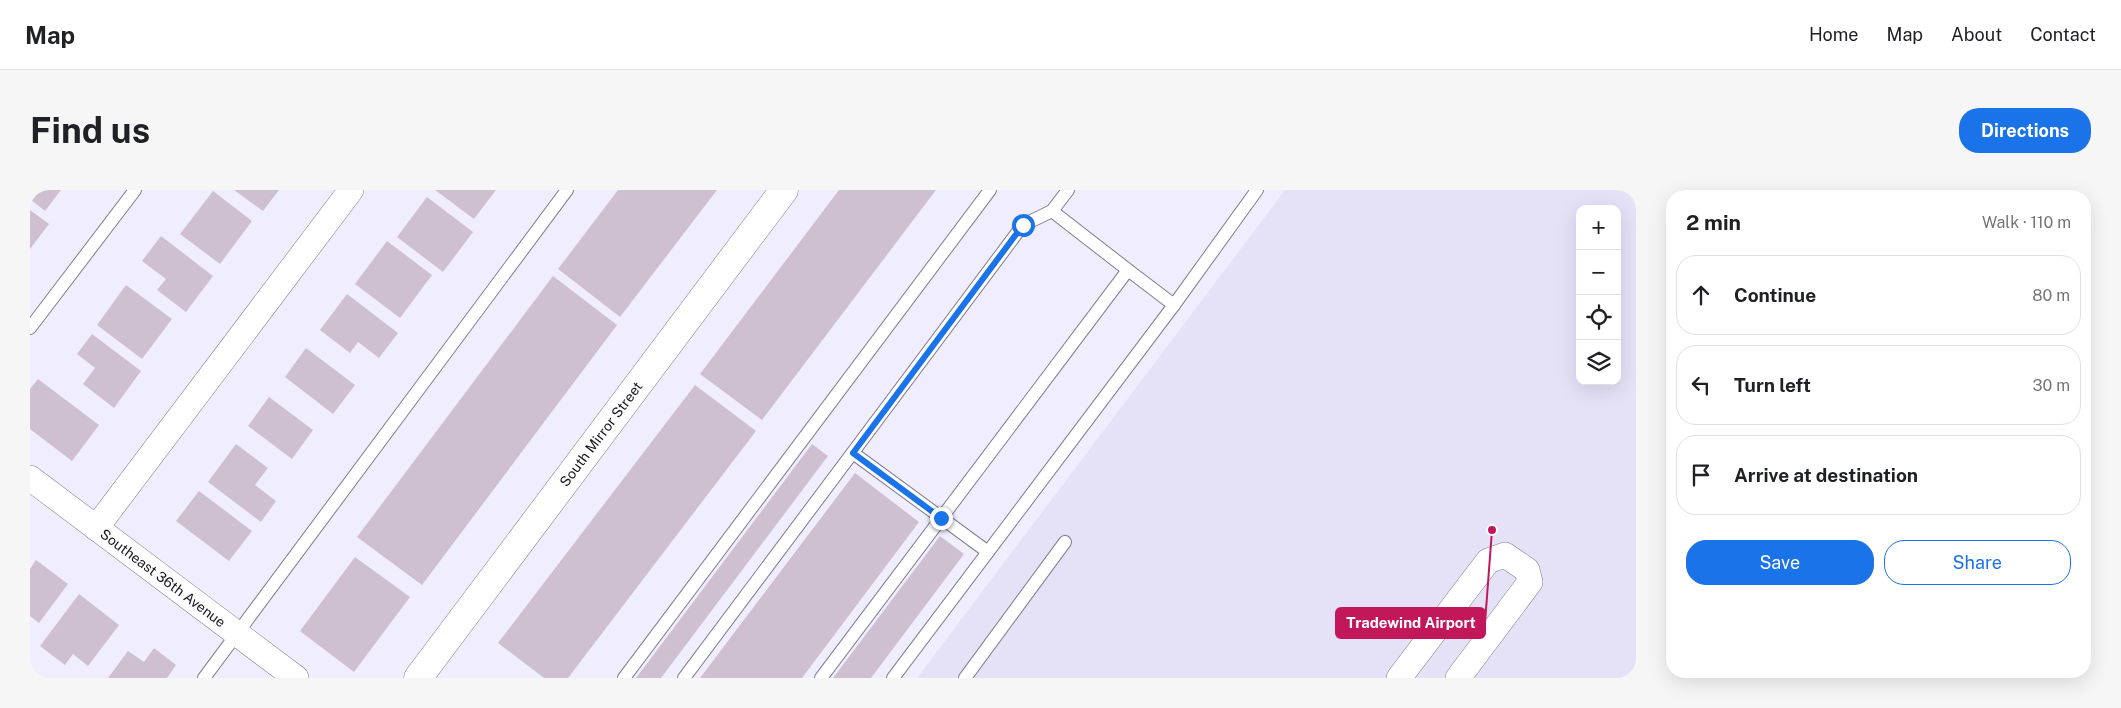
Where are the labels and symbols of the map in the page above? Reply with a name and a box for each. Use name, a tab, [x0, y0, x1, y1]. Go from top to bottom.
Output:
route start	[1012, 214, 1035, 237]
street label: South Mirror Street	[556, 379, 646, 489]
route end	[930, 507, 953, 530]
street label: Southeast 36th Avenue	[97, 526, 229, 630]
callout: Tradewind Airport	[1336, 608, 1485, 638]
text: Tradewind Airport	[1346, 614, 1476, 631]

